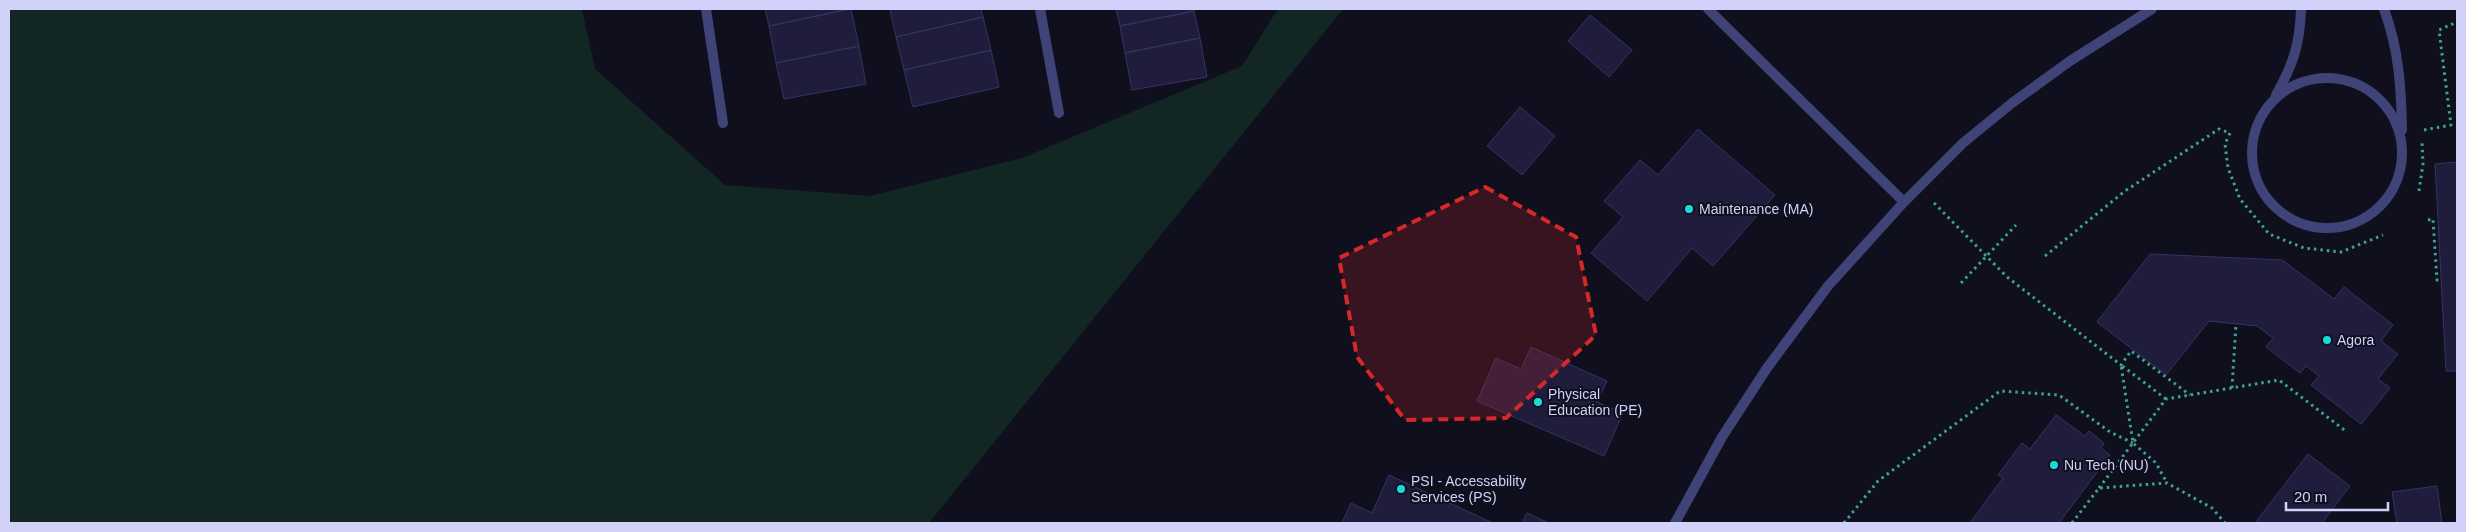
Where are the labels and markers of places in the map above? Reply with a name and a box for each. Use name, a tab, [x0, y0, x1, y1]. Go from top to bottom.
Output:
place label: Maintenance (MA)	[1699, 201, 1813, 217]
marker: Maintenance (MA)	[1683, 203, 1695, 215]
place label: Agora	[2337, 332, 2375, 348]
marker: Agora	[2321, 334, 2333, 346]
place label: Physical Education (PE)	[1548, 386, 1642, 418]
marker: Physical Education (PE)	[1532, 396, 1544, 408]
place label: Nu Tech (NU)	[2064, 457, 2149, 473]
marker: Nu Tech (NU)	[2048, 459, 2060, 471]
place label: PSI - Accessability Services (PS)	[1411, 473, 1526, 505]
marker: PSI - Accessability Services (PS)	[1395, 483, 1407, 495]

